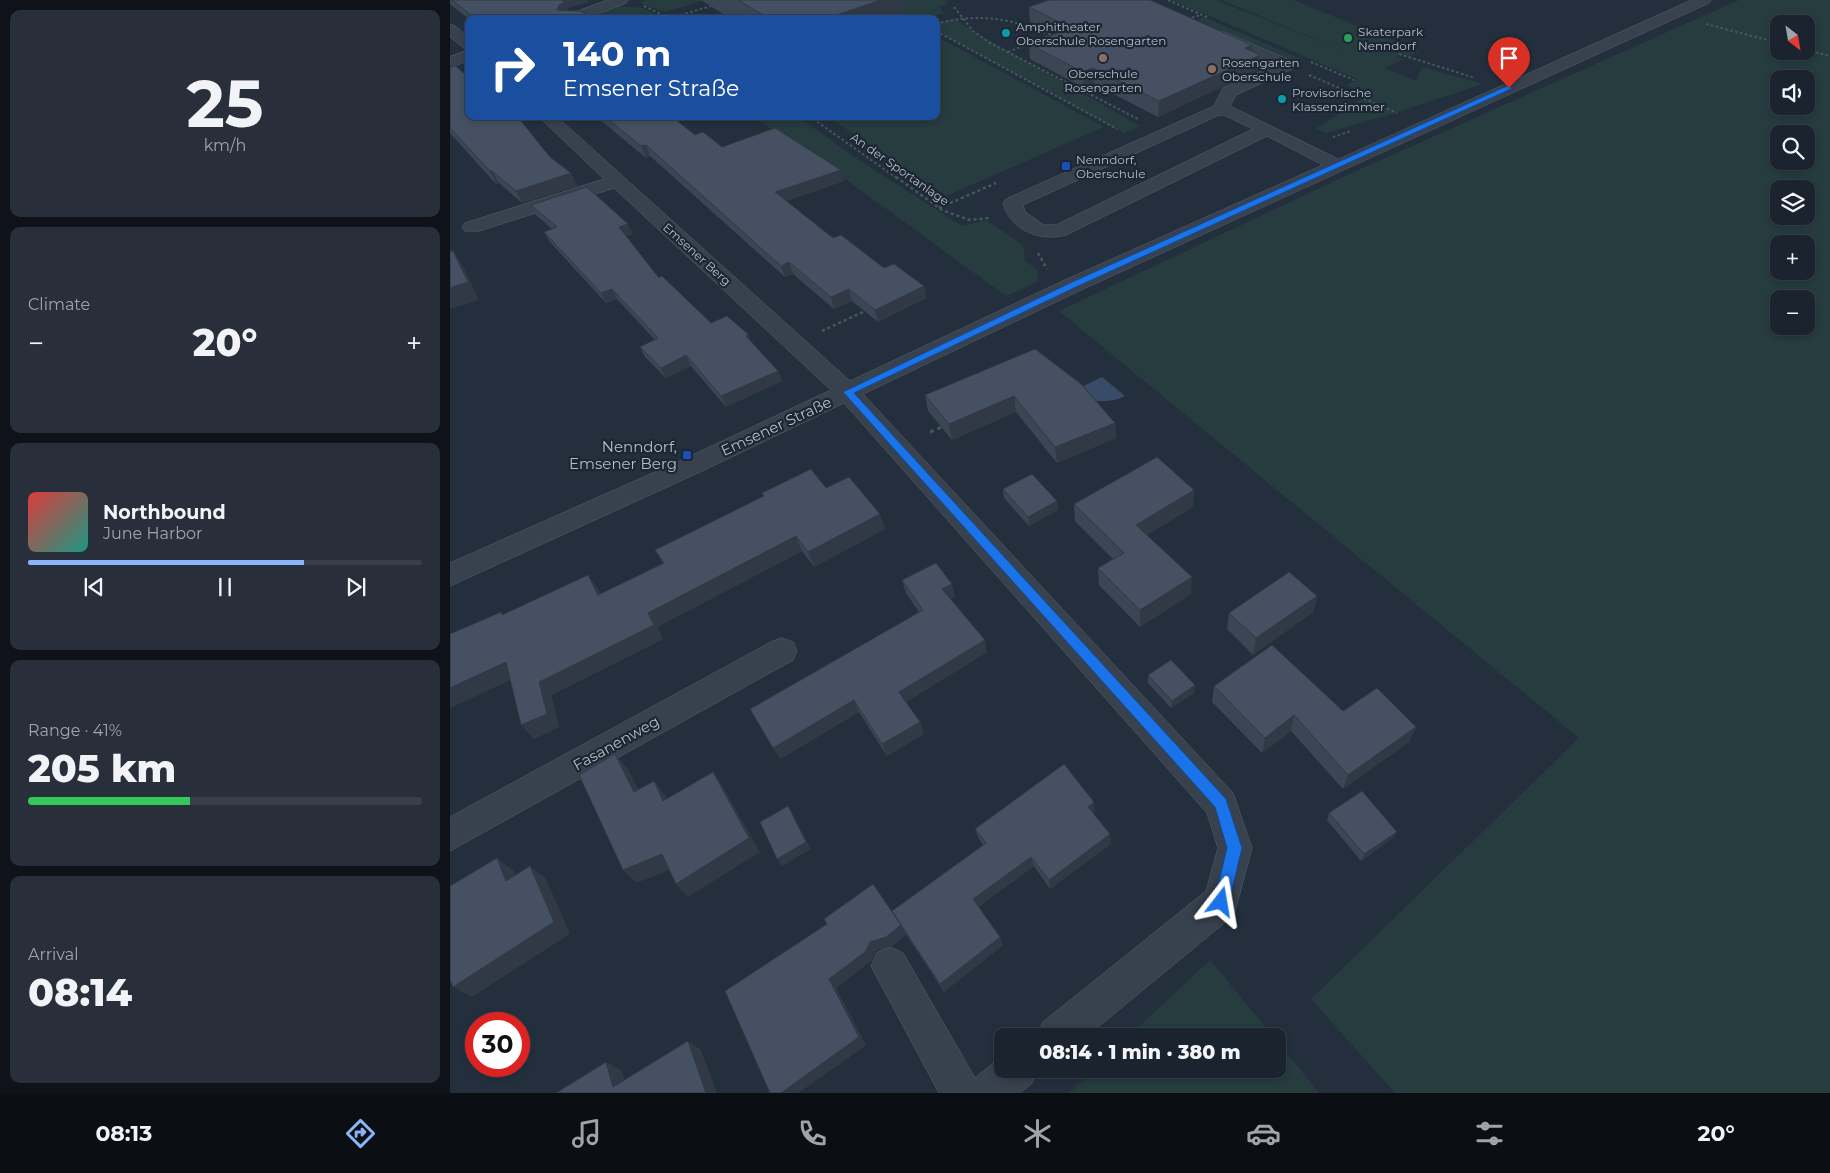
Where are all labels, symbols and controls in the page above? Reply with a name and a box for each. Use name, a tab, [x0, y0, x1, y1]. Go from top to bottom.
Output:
north arrow	[1770, 15, 1815, 60]
map controls	[1770, 15, 1815, 335]
place label: Amphitheater Oberschule Rosengarten	[1016, 19, 1166, 48]
place label: Skaterpark Nenndorf	[1358, 24, 1424, 53]
marker: Amphitheater Oberschule Rosengarten	[1000, 27, 1012, 39]
text: 140 m	[563, 32, 671, 75]
marker: Skaterpark Nenndorf	[1342, 32, 1354, 44]
icon: right	[480, 35, 545, 100]
pin	[1488, 37, 1530, 88]
icon: arrive	[1495, 44, 1523, 72]
marker: Oberschule Rosengarten	[1097, 52, 1109, 64]
place label: Rosengarten Oberschule	[1222, 55, 1300, 84]
marker: Rosengarten Oberschule	[1206, 63, 1218, 75]
text: 25	[186, 64, 264, 143]
place label: Oberschule Rosengarten	[1064, 66, 1142, 95]
button: sound	[1770, 70, 1815, 115]
text: Emsener Straße	[563, 75, 739, 102]
place label: Provisorische Klassenzimmer	[1292, 85, 1385, 114]
marker: Provisorische Klassenzimmer	[1276, 93, 1288, 105]
button: search	[1770, 125, 1815, 170]
street label: An der Sportanlage	[848, 129, 952, 209]
text: km/h	[204, 136, 246, 155]
place label: Nenndorf, Oberschule	[1076, 152, 1145, 181]
marker: Nenndorf, Oberschule	[1060, 160, 1072, 172]
button: layers	[1770, 180, 1815, 225]
street label: Emsener Berg	[660, 220, 734, 288]
button: +	[1770, 235, 1815, 280]
button: −	[1770, 290, 1815, 335]
text: Climate	[28, 295, 90, 314]
text: 20°	[193, 319, 257, 366]
text: −	[28, 326, 44, 360]
text: +	[406, 326, 422, 360]
street label: Emsener Straße	[718, 392, 834, 460]
place label: Nenndorf, Emsener Berg	[569, 437, 677, 473]
marker: Nenndorf, Emsener Berg	[681, 449, 693, 461]
text: Northbound	[103, 501, 226, 524]
text: June Harbor	[103, 524, 202, 543]
icon: previous	[80, 573, 108, 601]
icon: pause	[211, 573, 239, 601]
icon: next	[342, 573, 370, 601]
street label: Fasanenweg	[570, 711, 662, 775]
text: Range · 41%	[28, 721, 122, 740]
text: 205 km	[28, 745, 176, 792]
position arrow	[1194, 875, 1246, 927]
text: Arrival	[28, 945, 78, 964]
text: 08:14	[28, 969, 132, 1016]
speed limit sign: 30	[465, 1012, 530, 1077]
text: 08:14 · 1 min · 380 m	[1039, 1041, 1241, 1064]
icon: directions	[343, 1116, 378, 1151]
icon: music	[569, 1116, 604, 1151]
icon: phone	[795, 1116, 830, 1151]
icon: climate	[1020, 1116, 1055, 1151]
icon: car	[1246, 1116, 1281, 1151]
icon: filters	[1472, 1116, 1507, 1151]
text: 08:13	[95, 1120, 152, 1147]
text: 20°	[1698, 1120, 1735, 1147]

